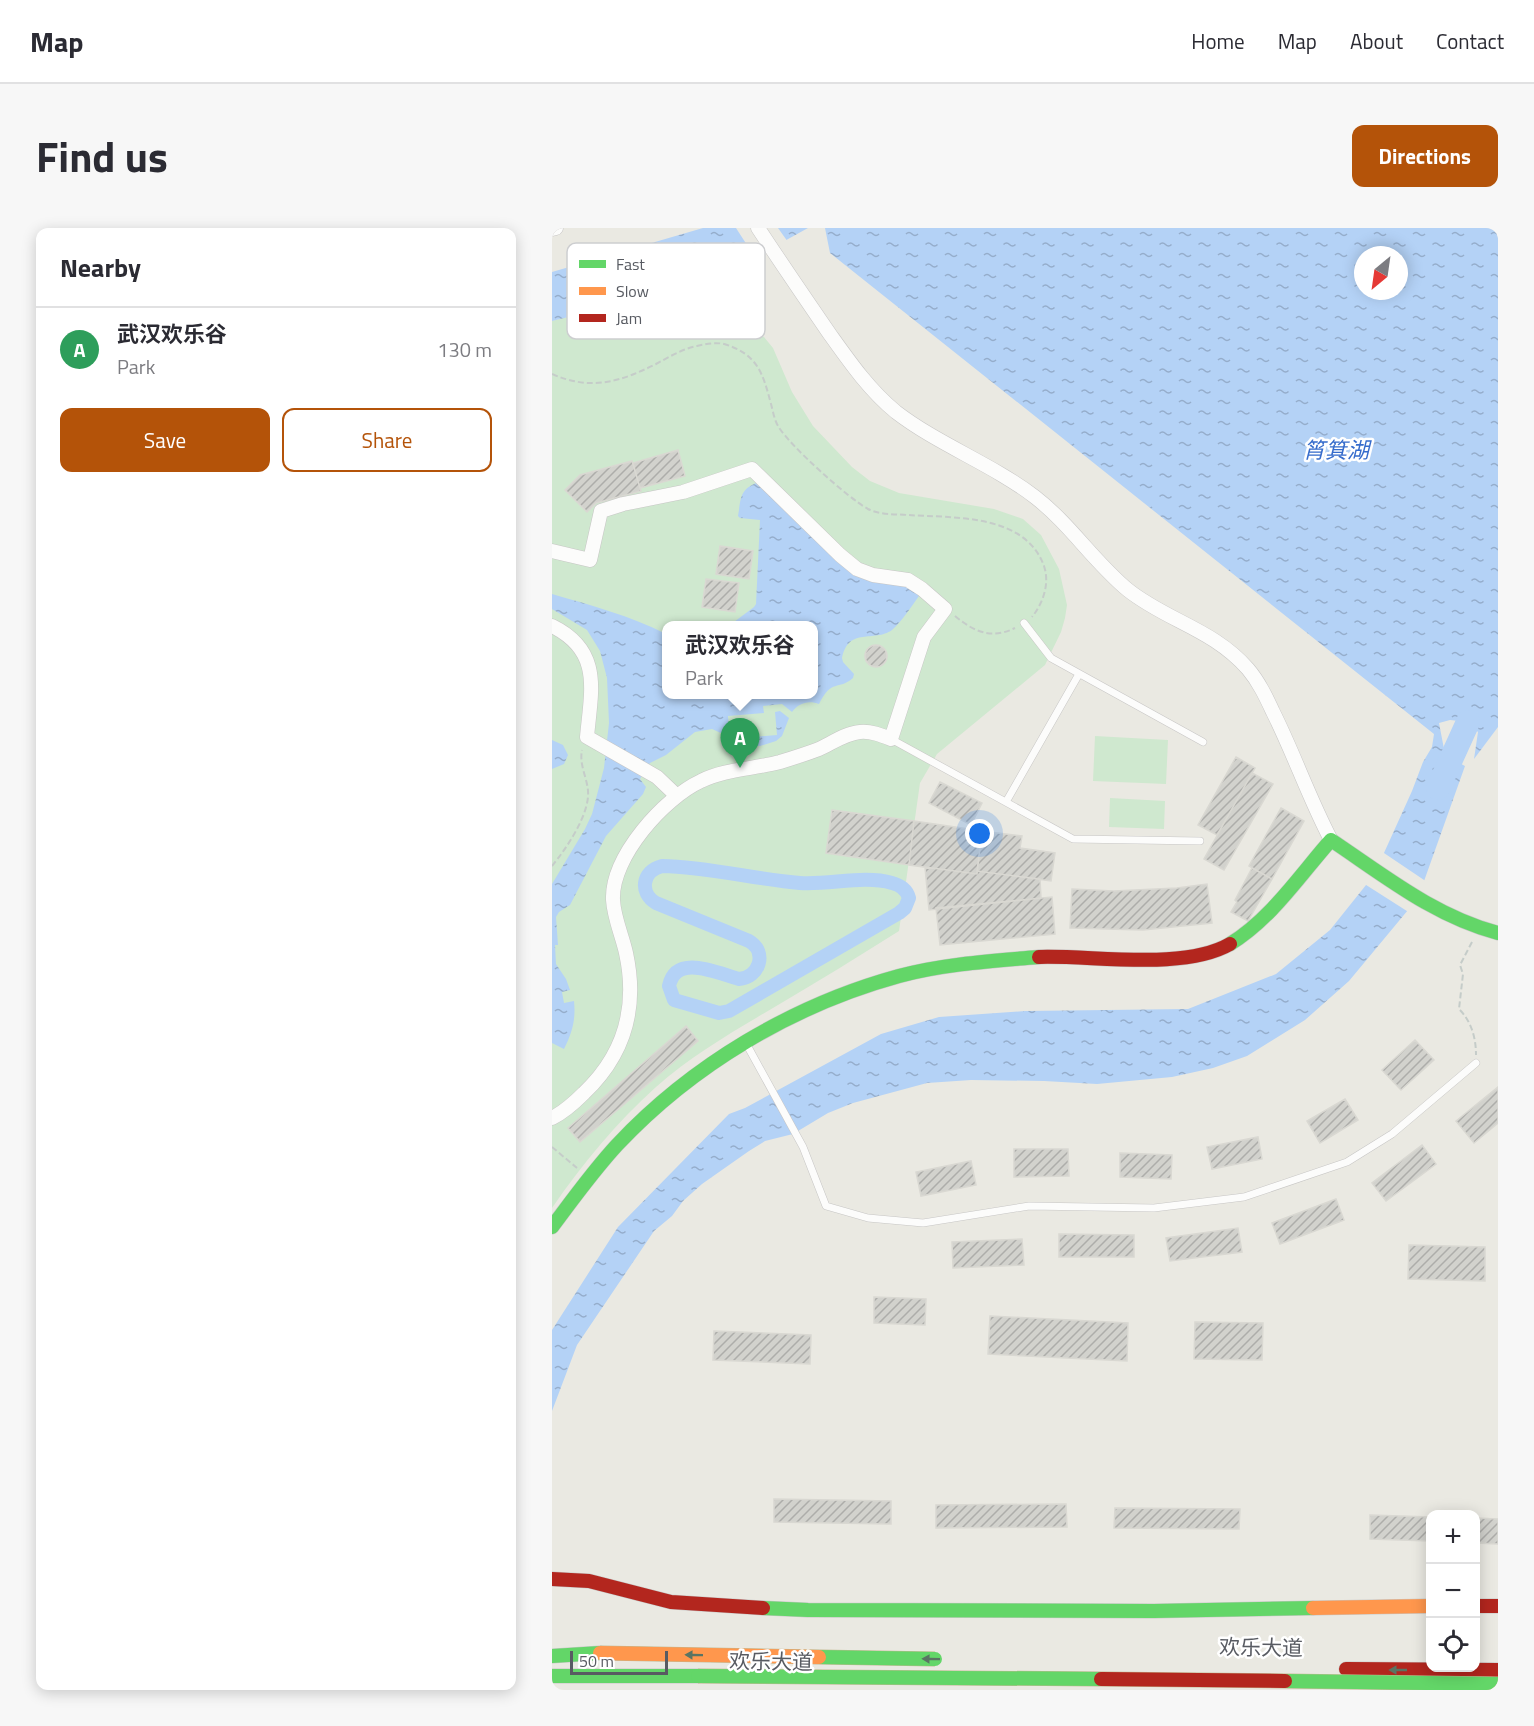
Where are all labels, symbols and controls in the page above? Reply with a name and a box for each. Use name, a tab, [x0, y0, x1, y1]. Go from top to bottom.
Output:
text: Map	[30, 20, 84, 63]
text: Home	[1191, 25, 1245, 57]
text: Map	[1278, 25, 1317, 57]
text: About	[1350, 25, 1403, 57]
text: Contact	[1436, 25, 1504, 57]
text: Find us	[36, 124, 168, 188]
button: Directions	[1352, 125, 1498, 187]
legend	[567, 243, 765, 339]
north arrow	[1354, 246, 1408, 300]
text: Nearby	[60, 248, 141, 287]
text: Fast	[616, 252, 645, 276]
text: Slow	[616, 279, 649, 303]
text: Jam	[616, 306, 642, 330]
text: 武汉欢乐谷	[117, 317, 227, 351]
text: A	[73, 334, 86, 365]
text: 130 m	[437, 334, 492, 365]
text: Park	[117, 351, 155, 382]
button: Save	[60, 408, 270, 472]
button: Share	[282, 408, 492, 472]
water label: 筲箕湖	[1303, 433, 1372, 467]
popup	[662, 621, 818, 699]
text: 武汉欢乐谷	[685, 628, 795, 662]
text: Park	[685, 662, 723, 693]
pin: A	[720, 718, 759, 768]
your location	[965, 819, 994, 848]
map controls	[1426, 1510, 1480, 1672]
button: +	[1426, 1510, 1480, 1564]
button: −	[1426, 1564, 1480, 1618]
button: locate	[1426, 1618, 1480, 1672]
street label: 欢乐大道	[1219, 1630, 1303, 1664]
street label: 欢乐大道	[729, 1644, 813, 1678]
scale bar	[570, 1648, 668, 1676]
text: 50 m	[579, 1649, 614, 1673]
one-way arrow	[684, 1650, 703, 1660]
one-way arrow	[921, 1654, 940, 1663]
one-way arrow	[1388, 1665, 1407, 1675]

